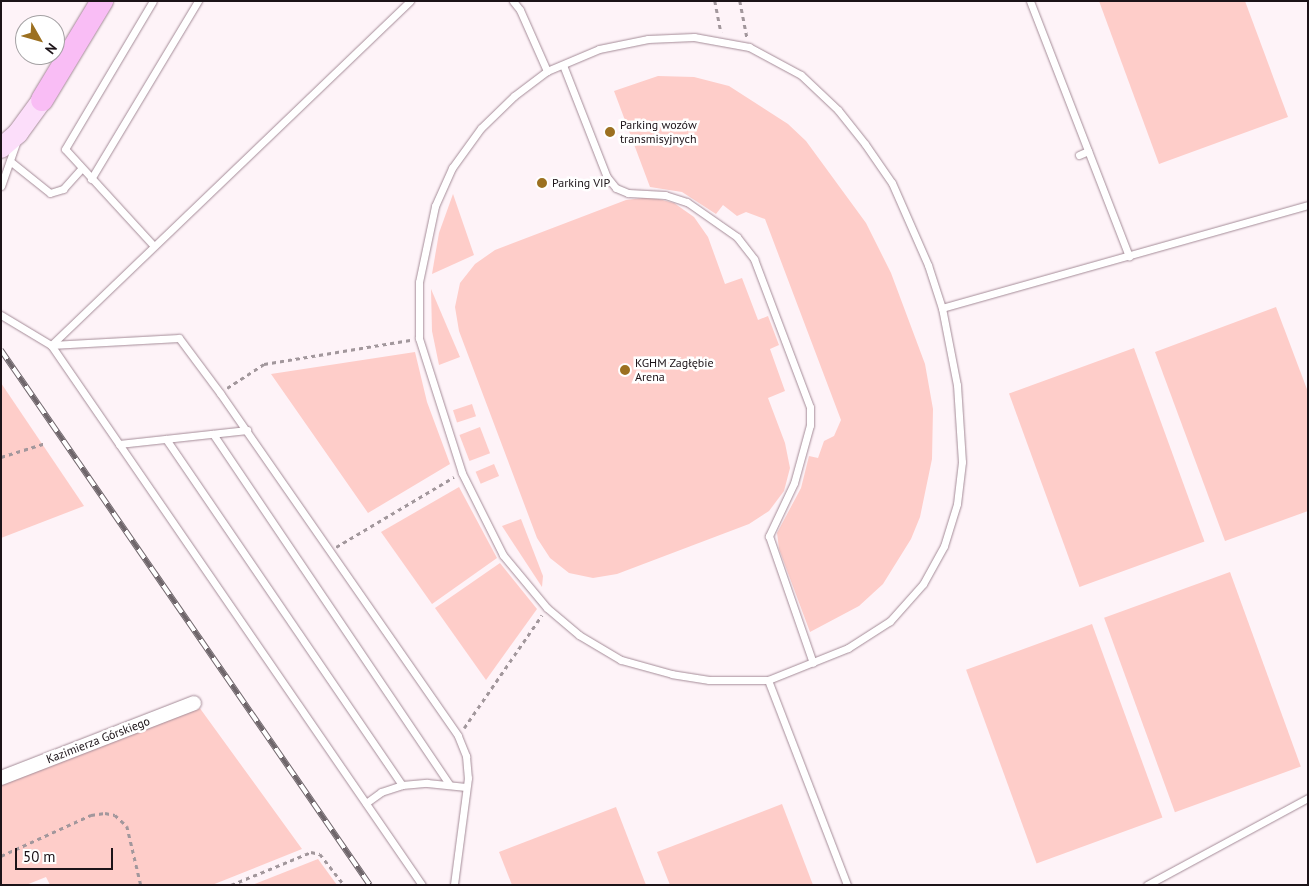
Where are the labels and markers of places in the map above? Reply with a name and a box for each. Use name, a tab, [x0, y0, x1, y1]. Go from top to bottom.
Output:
place label: Parking wozów transmisyjnych	[620, 118, 697, 146]
marker: Parking wozów transmisyjnych	[604, 126, 616, 138]
place label: Parking VIP	[552, 176, 611, 190]
marker: Parking VIP	[536, 177, 548, 189]
place label: KGHM Zagłębie Arena	[635, 356, 714, 384]
marker: KGHM Zagłębie Arena	[619, 364, 631, 376]

